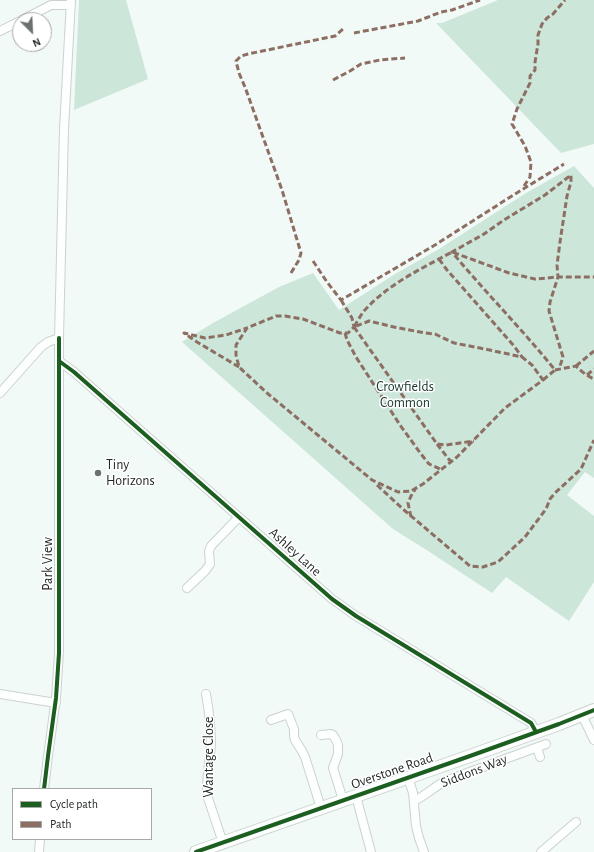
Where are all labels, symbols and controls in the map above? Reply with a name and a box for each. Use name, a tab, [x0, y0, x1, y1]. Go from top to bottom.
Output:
north arrow	[12, 12, 52, 52]
text: N	[31, 36, 42, 49]
park label: Crowfields Common	[376, 379, 434, 412]
place label: Tiny Horizons	[106, 457, 155, 490]
marker: Tiny Horizons	[93, 468, 103, 478]
street label: Ashley Lane	[265, 524, 325, 580]
street label: Park View	[40, 537, 56, 591]
street label: Wantage Close	[201, 716, 217, 798]
street label: Overstone Road	[349, 749, 435, 793]
street label: Siddons Way	[438, 751, 510, 791]
legend	[12, 788, 152, 840]
text: Cycle path	[50, 798, 98, 810]
text: Path	[50, 818, 72, 830]

